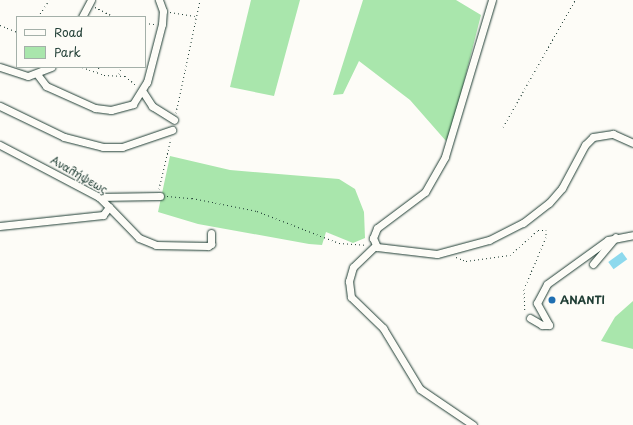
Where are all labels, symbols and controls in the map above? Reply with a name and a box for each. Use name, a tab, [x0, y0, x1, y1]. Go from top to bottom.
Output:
legend	[16, 16, 146, 68]
text: Road	[54, 23, 83, 41]
text: Park	[54, 43, 81, 61]
street label: Αναλήψεως	[48, 153, 110, 197]
place label: ΑΝΑΝΤΙ	[560, 293, 605, 307]
marker: ΑΝΑΝΤΙ	[547, 295, 557, 305]

